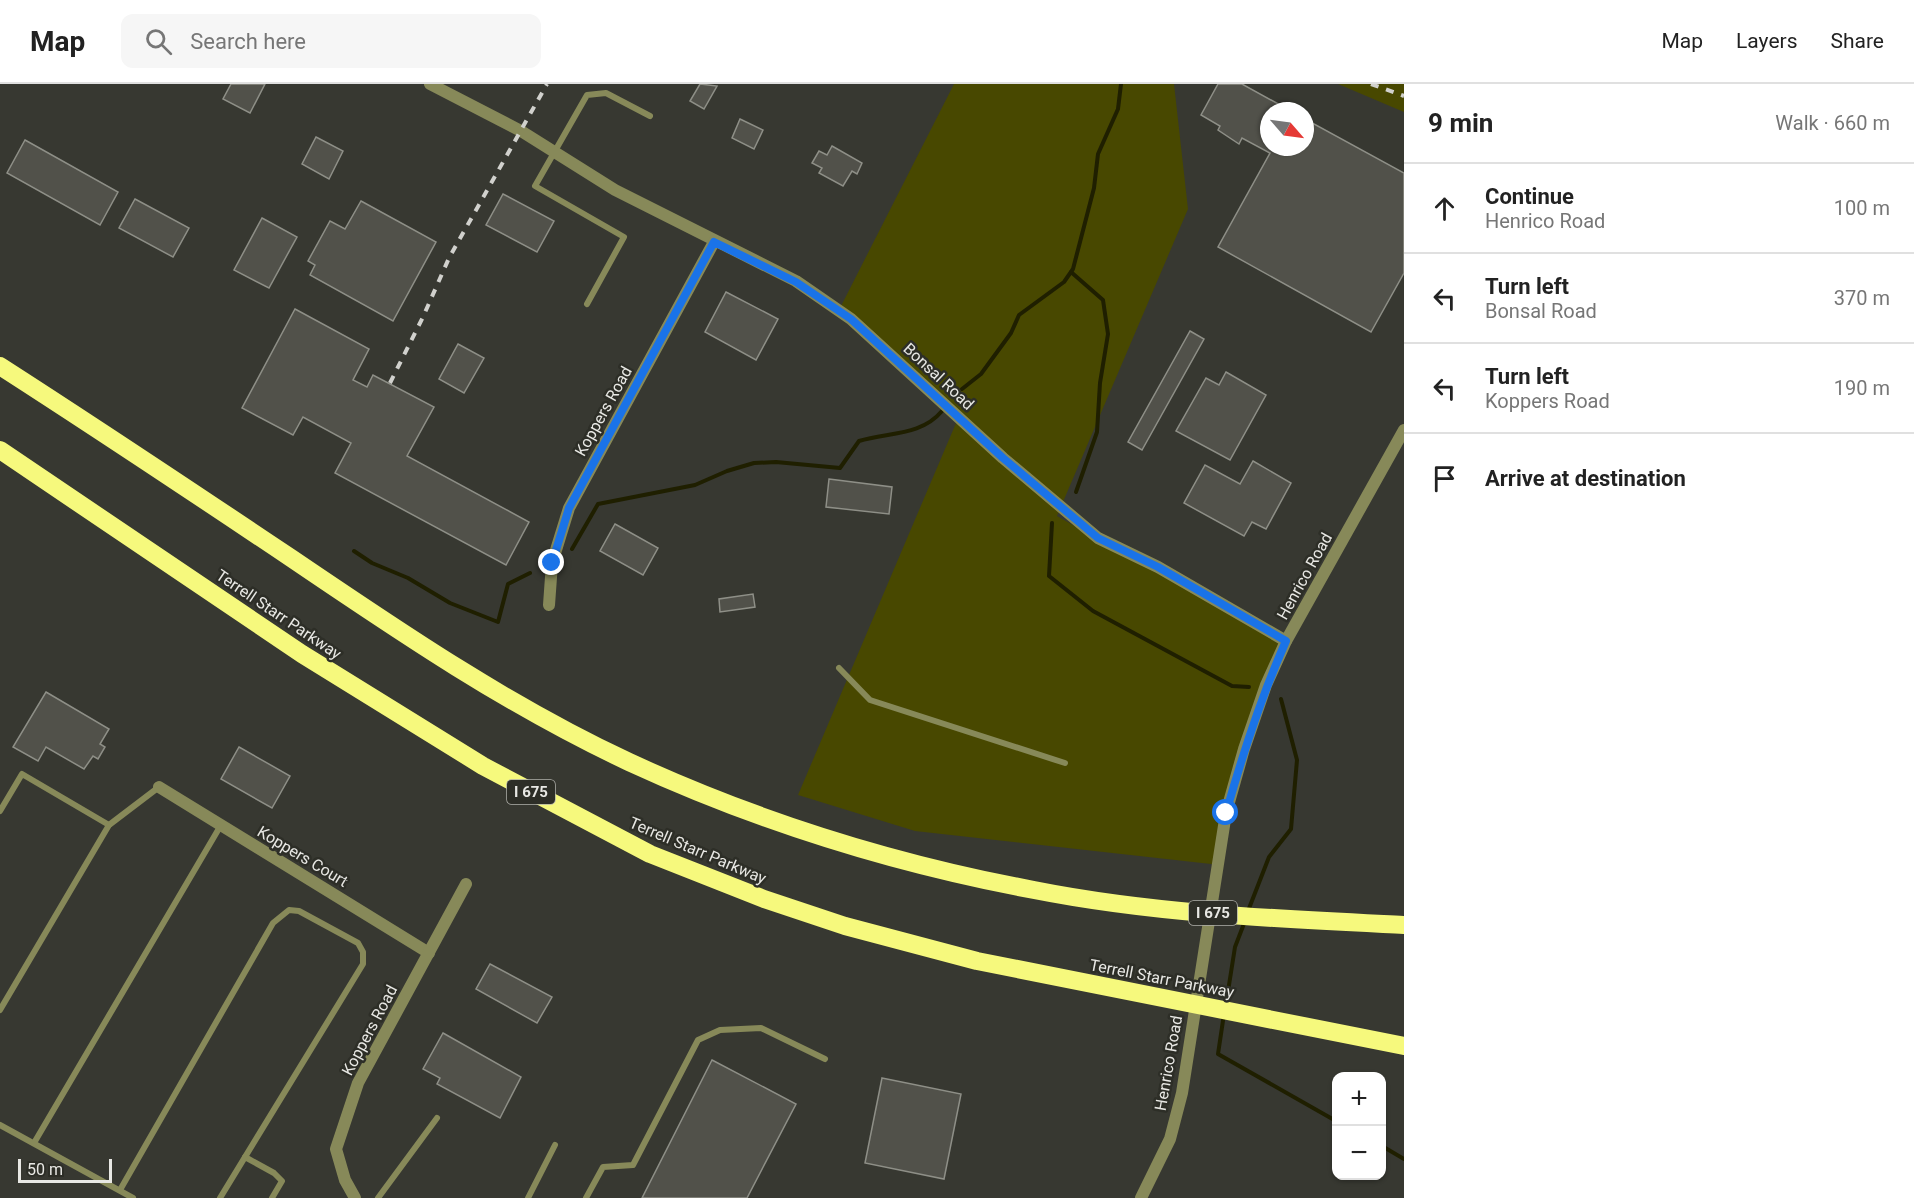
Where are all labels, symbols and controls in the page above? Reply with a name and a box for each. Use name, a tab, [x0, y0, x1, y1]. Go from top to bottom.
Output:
search box	[121, 14, 541, 68]
text: Map	[30, 25, 85, 58]
icon: search	[142, 25, 175, 58]
text: Search here	[190, 29, 306, 54]
text: Map	[1661, 29, 1703, 53]
text: Layers	[1736, 29, 1797, 53]
text: Share	[1830, 29, 1884, 53]
north arrow	[1260, 102, 1314, 156]
text: 9 min	[1428, 108, 1493, 138]
text: Walk · 660 m	[1775, 111, 1890, 135]
text: Continue	[1485, 184, 1574, 209]
icon: ahead	[1428, 192, 1461, 225]
text: 100 m	[1834, 196, 1890, 220]
text: Henrico Road	[1485, 209, 1605, 233]
text: Turn left	[1485, 274, 1569, 299]
icon: left	[1428, 282, 1461, 315]
text: 370 m	[1834, 286, 1890, 310]
text: Bonsal Road	[1485, 299, 1597, 323]
street label: Bonsal Road	[899, 339, 978, 414]
street label: Koppers Road	[571, 363, 636, 459]
text: Turn left	[1485, 364, 1569, 389]
icon: left	[1428, 372, 1461, 405]
text: 190 m	[1834, 376, 1890, 400]
text: Koppers Road	[1485, 389, 1610, 413]
icon: arrive	[1428, 462, 1461, 495]
text: Arrive at destination	[1485, 466, 1686, 491]
street label: Henrico Road	[1273, 530, 1336, 623]
route end	[538, 549, 564, 575]
street label: Terrell Starr Parkway	[213, 565, 345, 664]
road number: I 675	[507, 780, 555, 804]
route start	[1212, 799, 1238, 825]
street label: Terrell Starr Parkway	[627, 813, 770, 888]
street label: Koppers Court	[254, 822, 352, 891]
road number: I 675	[1189, 901, 1237, 925]
street label: Terrell Starr Parkway	[1088, 955, 1236, 1002]
street label: Koppers Road	[338, 982, 401, 1079]
street label: Henrico Road	[1151, 1014, 1186, 1112]
map controls	[1332, 1072, 1386, 1180]
button: +	[1332, 1072, 1386, 1126]
button: −	[1332, 1126, 1386, 1180]
scale bar	[18, 1156, 112, 1184]
text: 50 m	[27, 1160, 63, 1179]

